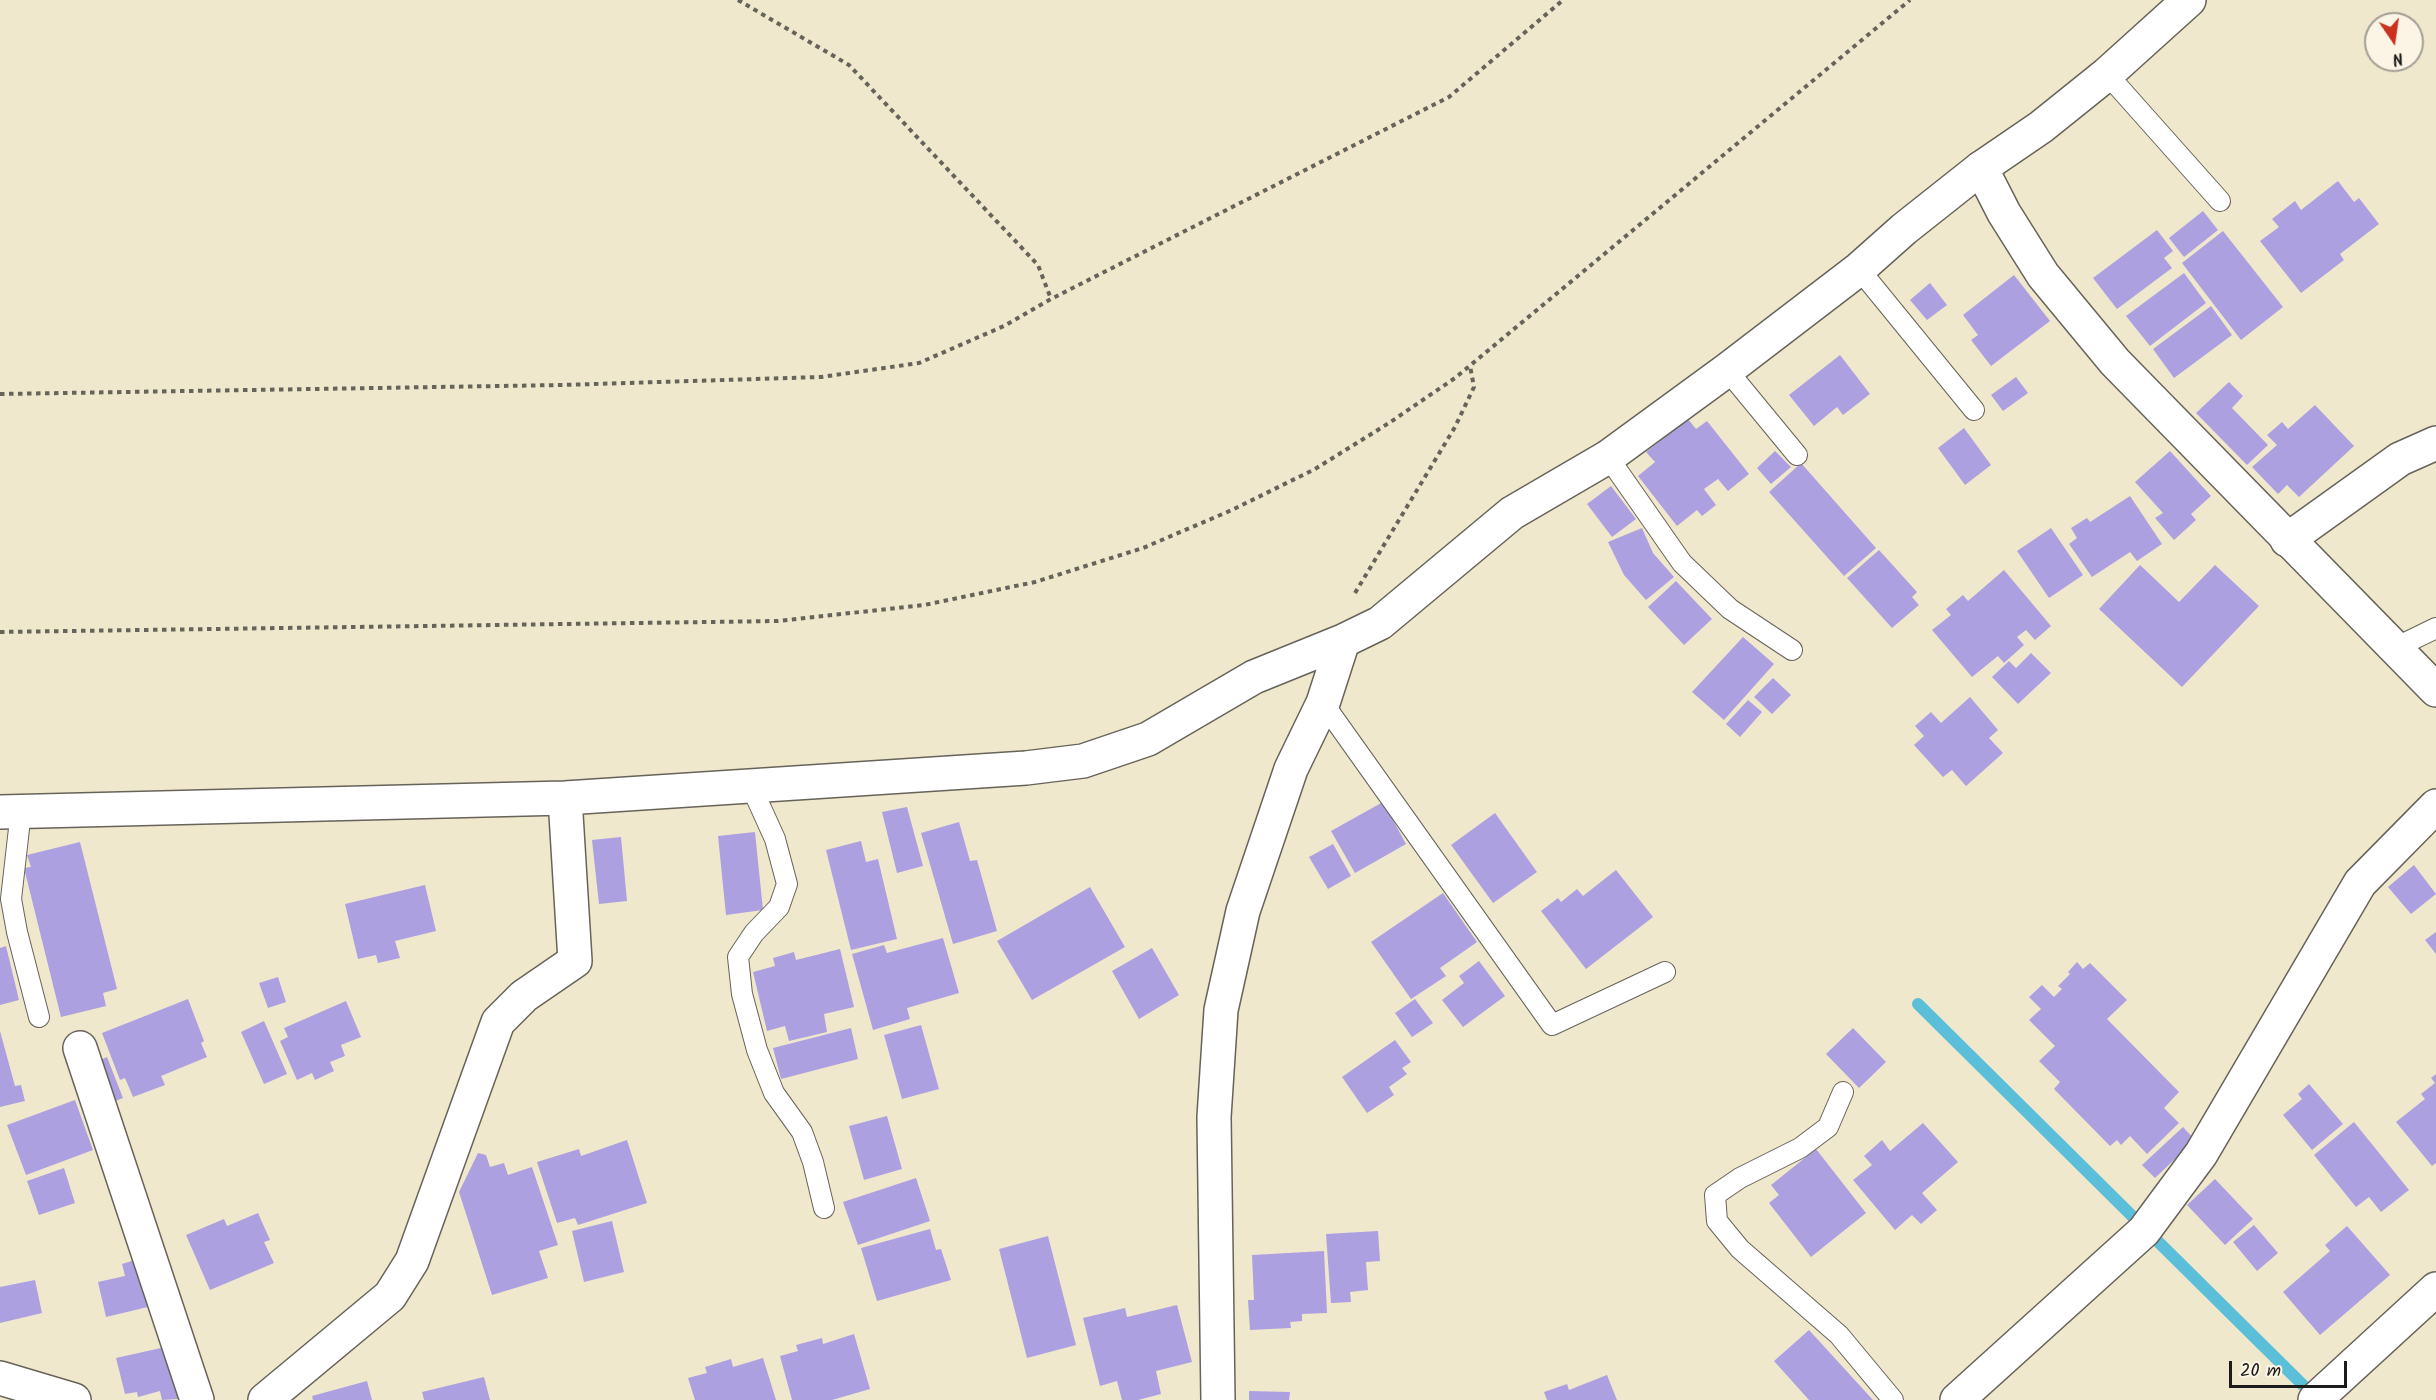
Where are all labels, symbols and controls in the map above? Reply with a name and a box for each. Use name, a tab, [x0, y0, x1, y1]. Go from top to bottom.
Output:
north arrow	[2364, 12, 2424, 72]
text: N	[2390, 45, 2405, 71]
scale bar	[2232, 1349, 2350, 1387]
text: 20 m	[2240, 1357, 2281, 1386]

